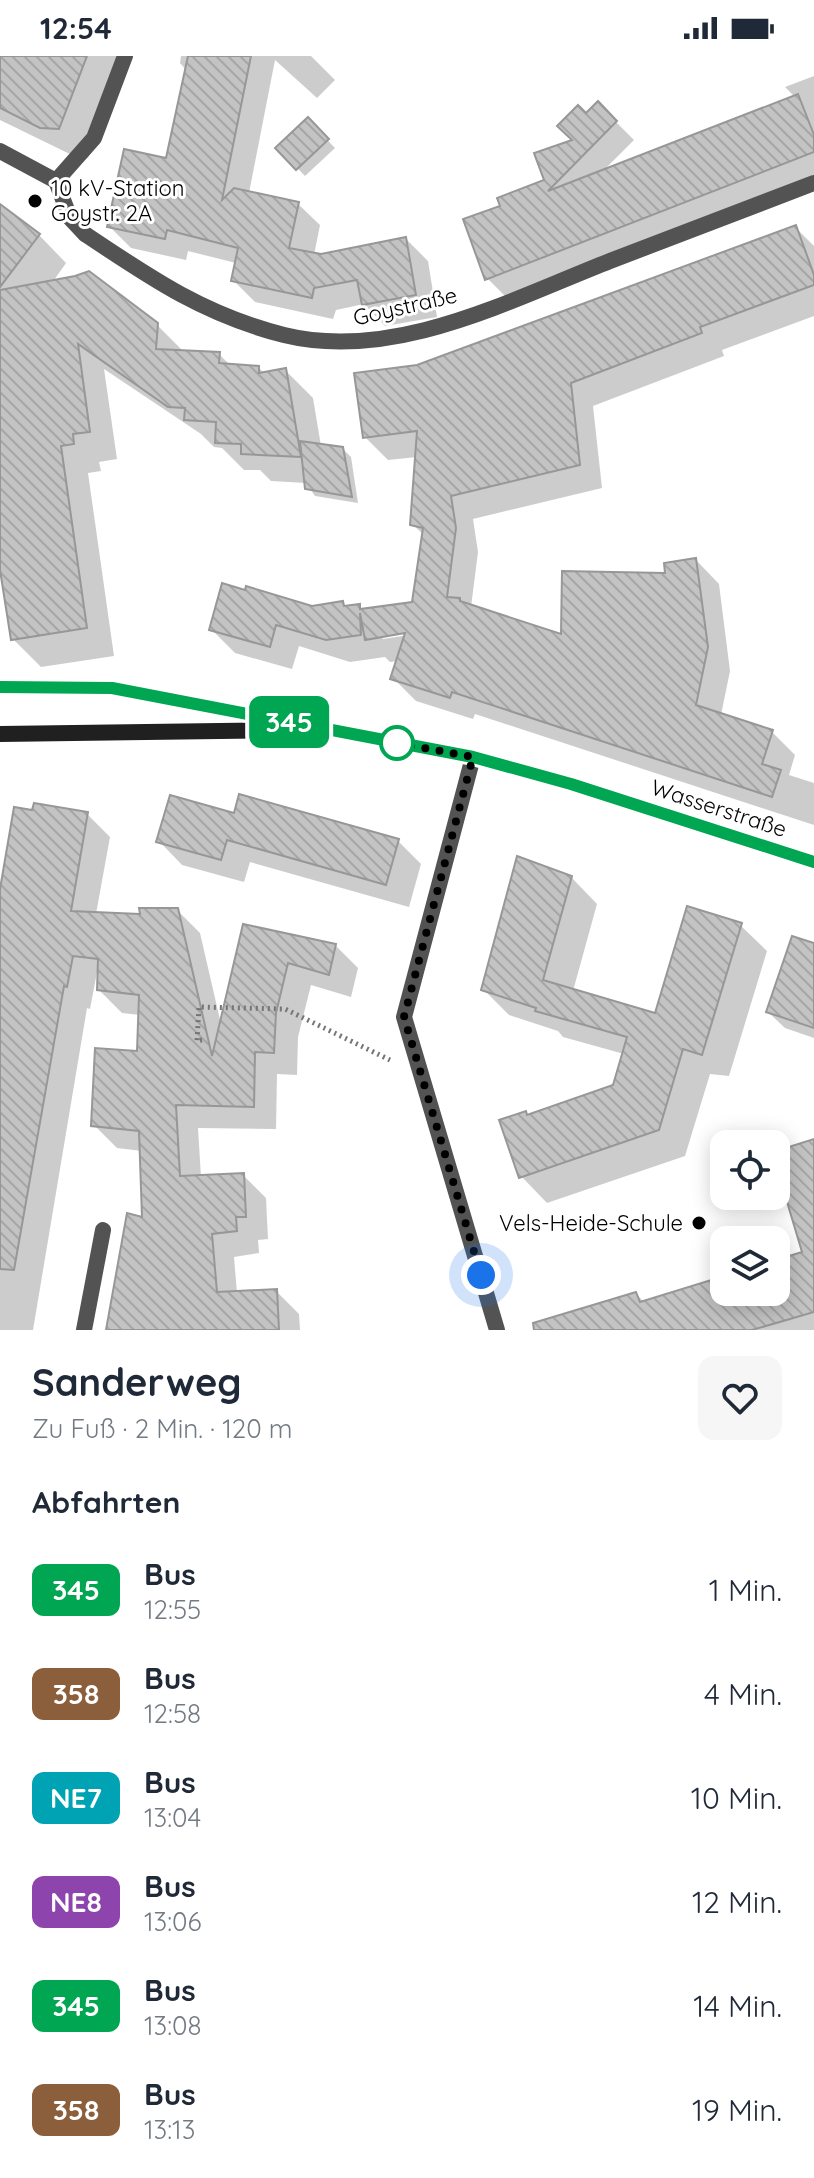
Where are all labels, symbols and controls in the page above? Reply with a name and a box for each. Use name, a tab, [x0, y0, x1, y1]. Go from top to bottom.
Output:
text: 12:54	[40, 9, 112, 47]
place label: 10 kV-Station Goystr. 2A	[51, 174, 185, 227]
marker: 10 kV-Station Goystr. 2A	[26, 192, 44, 210]
street label: Goystraße	[350, 280, 460, 332]
line badge: 345	[243, 696, 335, 748]
text: 345	[265, 704, 313, 739]
unlabelled marker	[380, 726, 414, 760]
street label: Wasserstraße	[648, 773, 790, 843]
map controls	[710, 1130, 790, 1306]
button: locate	[710, 1130, 790, 1210]
place label: Vels-Heide-Schule	[499, 1209, 683, 1237]
marker: Vels-Heide-Schule	[690, 1214, 708, 1232]
button: layers	[710, 1226, 790, 1306]
your location	[461, 1255, 501, 1295]
button: heart	[698, 1356, 782, 1440]
text: Sanderweg	[32, 1358, 242, 1406]
text: Zu Fuß · 2 Min. · 120 m	[32, 1412, 293, 1445]
text: Abfahrten	[32, 1483, 180, 1521]
text: Bus	[144, 1555, 196, 1593]
text: 1 Min.	[709, 1571, 782, 1609]
text: 345	[52, 1572, 100, 1607]
text: 12:55	[144, 1593, 201, 1626]
text: Bus	[144, 1659, 196, 1697]
text: 4 Min.	[704, 1675, 782, 1713]
text: 358	[53, 1676, 99, 1711]
text: 12:58	[144, 1697, 201, 1730]
text: Bus	[144, 1763, 196, 1801]
text: 10 Min.	[691, 1779, 782, 1817]
text: NE7	[50, 1780, 102, 1815]
text: 13:04	[144, 1801, 201, 1834]
text: Bus	[144, 1867, 196, 1905]
text: 12 Min.	[692, 1883, 782, 1921]
text: NE8	[50, 1884, 102, 1919]
text: 13:06	[144, 1905, 202, 1938]
text: Bus	[144, 1971, 196, 2009]
text: 14 Min.	[693, 1987, 782, 2025]
text: 345	[52, 1988, 100, 2023]
text: 13:08	[144, 2009, 202, 2042]
text: Bus	[144, 2075, 196, 2113]
text: 19 Min.	[692, 2091, 782, 2129]
text: 358	[53, 2092, 99, 2127]
text: 13:13	[144, 2113, 195, 2146]

